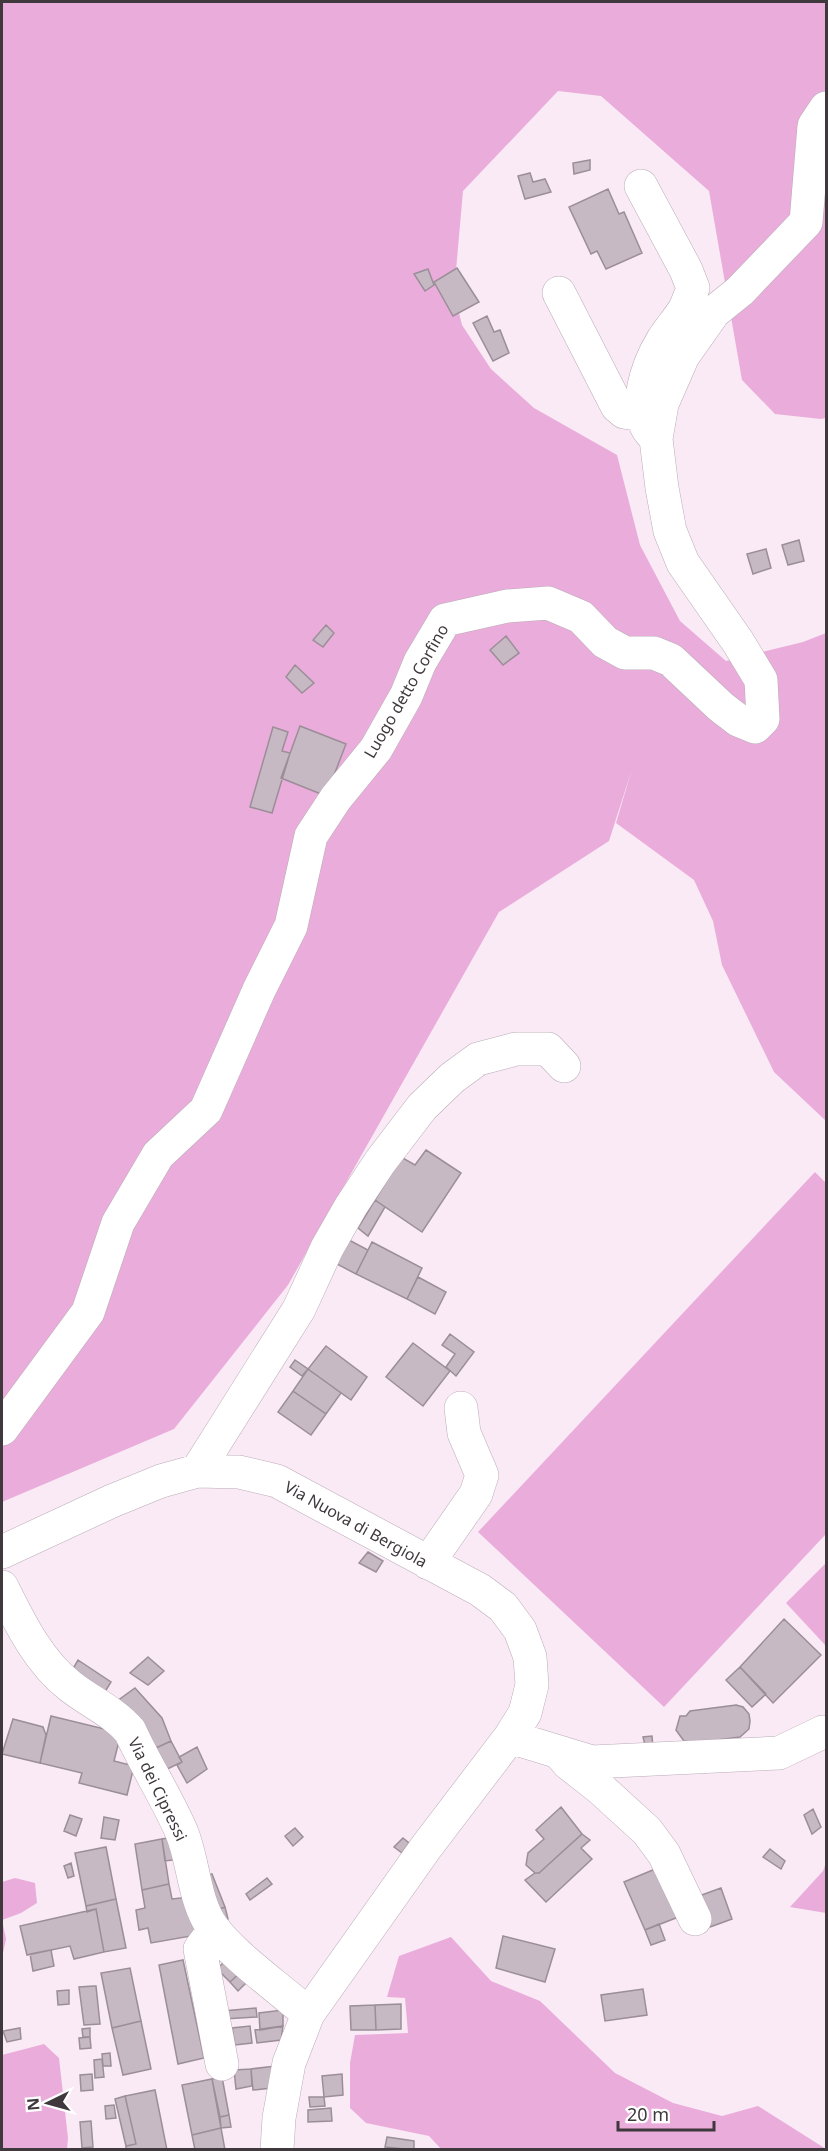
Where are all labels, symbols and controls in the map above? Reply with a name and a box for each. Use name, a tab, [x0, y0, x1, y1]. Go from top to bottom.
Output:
street label: Luogo detto Corfino	[359, 620, 453, 762]
street label: Via Nuova di Bergiola	[281, 1476, 431, 1572]
street label: Via dei Cipressi	[123, 1733, 193, 1845]
north arrow	[18, 2073, 78, 2133]
scale bar	[618, 2094, 714, 2132]
text: N	[22, 2097, 45, 2112]
text: 20 m	[627, 2102, 669, 2126]

